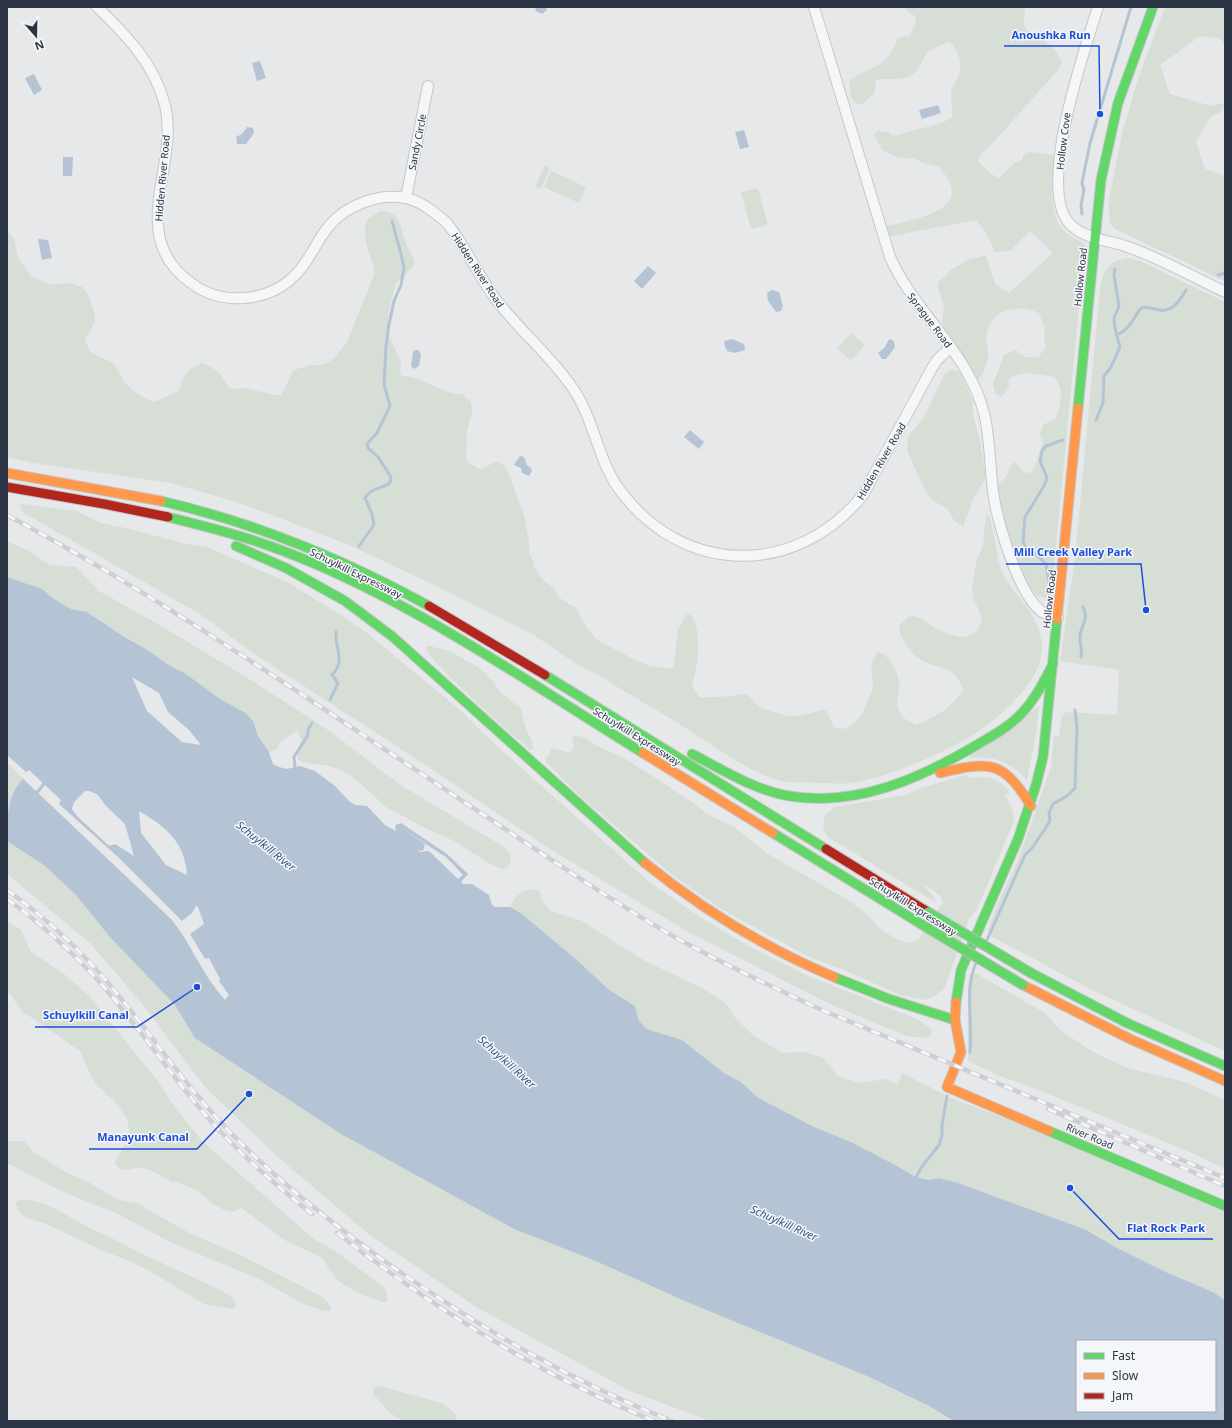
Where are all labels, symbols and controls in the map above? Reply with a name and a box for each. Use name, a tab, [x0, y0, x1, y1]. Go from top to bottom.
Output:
north arrow	[16, 16, 56, 56]
callout: Anoushka Run	[1004, 23, 1099, 46]
text: Anoushka Run	[1011, 27, 1091, 42]
text: N	[33, 37, 46, 54]
street label: Hollow Cove	[1053, 111, 1074, 171]
street label: Sandy Circle	[405, 112, 429, 171]
street label: Hidden River Road	[151, 134, 173, 222]
street label: Hidden River Road	[448, 230, 508, 310]
street label: Hollow Road	[1070, 247, 1090, 307]
street label: Sprague Road	[905, 290, 955, 350]
street label: Hidden River Road	[853, 420, 909, 502]
callout: Mill Creek Valley Park	[1006, 541, 1141, 564]
text: Mill Creek Valley Park	[1014, 544, 1132, 559]
street label: Schuylkill Expressway	[308, 545, 405, 602]
street label: Hollow Road	[1039, 569, 1059, 629]
street label: Schuylkill Expressway	[591, 703, 684, 769]
water label: Schuylkill River	[234, 817, 300, 875]
street label: Schuylkill Expressway	[867, 873, 960, 939]
callout: Schuylkill Canal	[35, 1004, 137, 1027]
text: Schuylkill Canal	[43, 1007, 129, 1022]
water label: Schuylkill River	[475, 1032, 540, 1092]
street label: River Road	[1064, 1120, 1116, 1152]
callout: Manayunk Canal	[89, 1126, 197, 1149]
text: Manayunk Canal	[97, 1129, 189, 1144]
water label: Schuylkill River	[748, 1201, 821, 1244]
callout: Flat Rock Park	[1119, 1216, 1213, 1239]
text: Flat Rock Park	[1127, 1220, 1205, 1235]
legend	[1076, 1340, 1216, 1412]
text: Fast	[1112, 1347, 1136, 1364]
text: Slow	[1112, 1367, 1139, 1384]
text: Jam	[1111, 1387, 1133, 1404]

